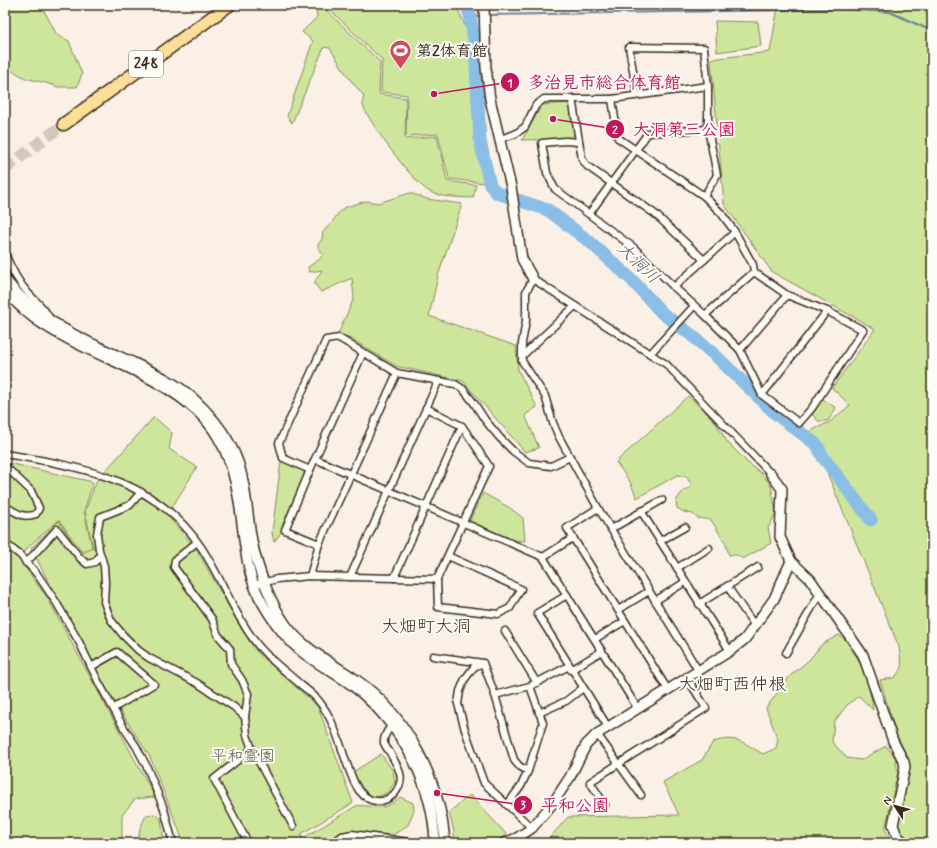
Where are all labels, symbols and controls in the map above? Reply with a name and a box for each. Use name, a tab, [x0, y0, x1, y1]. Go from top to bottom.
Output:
sports icon: 第2体育館	[387, 38, 413, 71]
place label: 第2体育館	[416, 41, 488, 62]
road number: 248	[129, 51, 163, 77]
callout: 多治見市総合体育館	[500, 68, 689, 97]
text: 多治見市総合体育館	[528, 72, 681, 94]
text: 1	[507, 76, 513, 92]
callout: 大洞第三公園	[605, 115, 743, 144]
text: 大洞第三公園	[633, 119, 735, 141]
text: 2	[612, 123, 618, 139]
water label: 大洞川	[612, 237, 664, 289]
district label: 大畑町大洞	[381, 615, 471, 639]
district label: 大畑町西仲根	[678, 673, 787, 697]
park label: 平和霊園	[211, 746, 275, 767]
north arrow	[875, 786, 915, 826]
callout: 平和公園	[513, 790, 617, 819]
text: N	[880, 794, 896, 808]
text: 平和公園	[541, 795, 609, 817]
text: 3	[520, 798, 526, 814]

